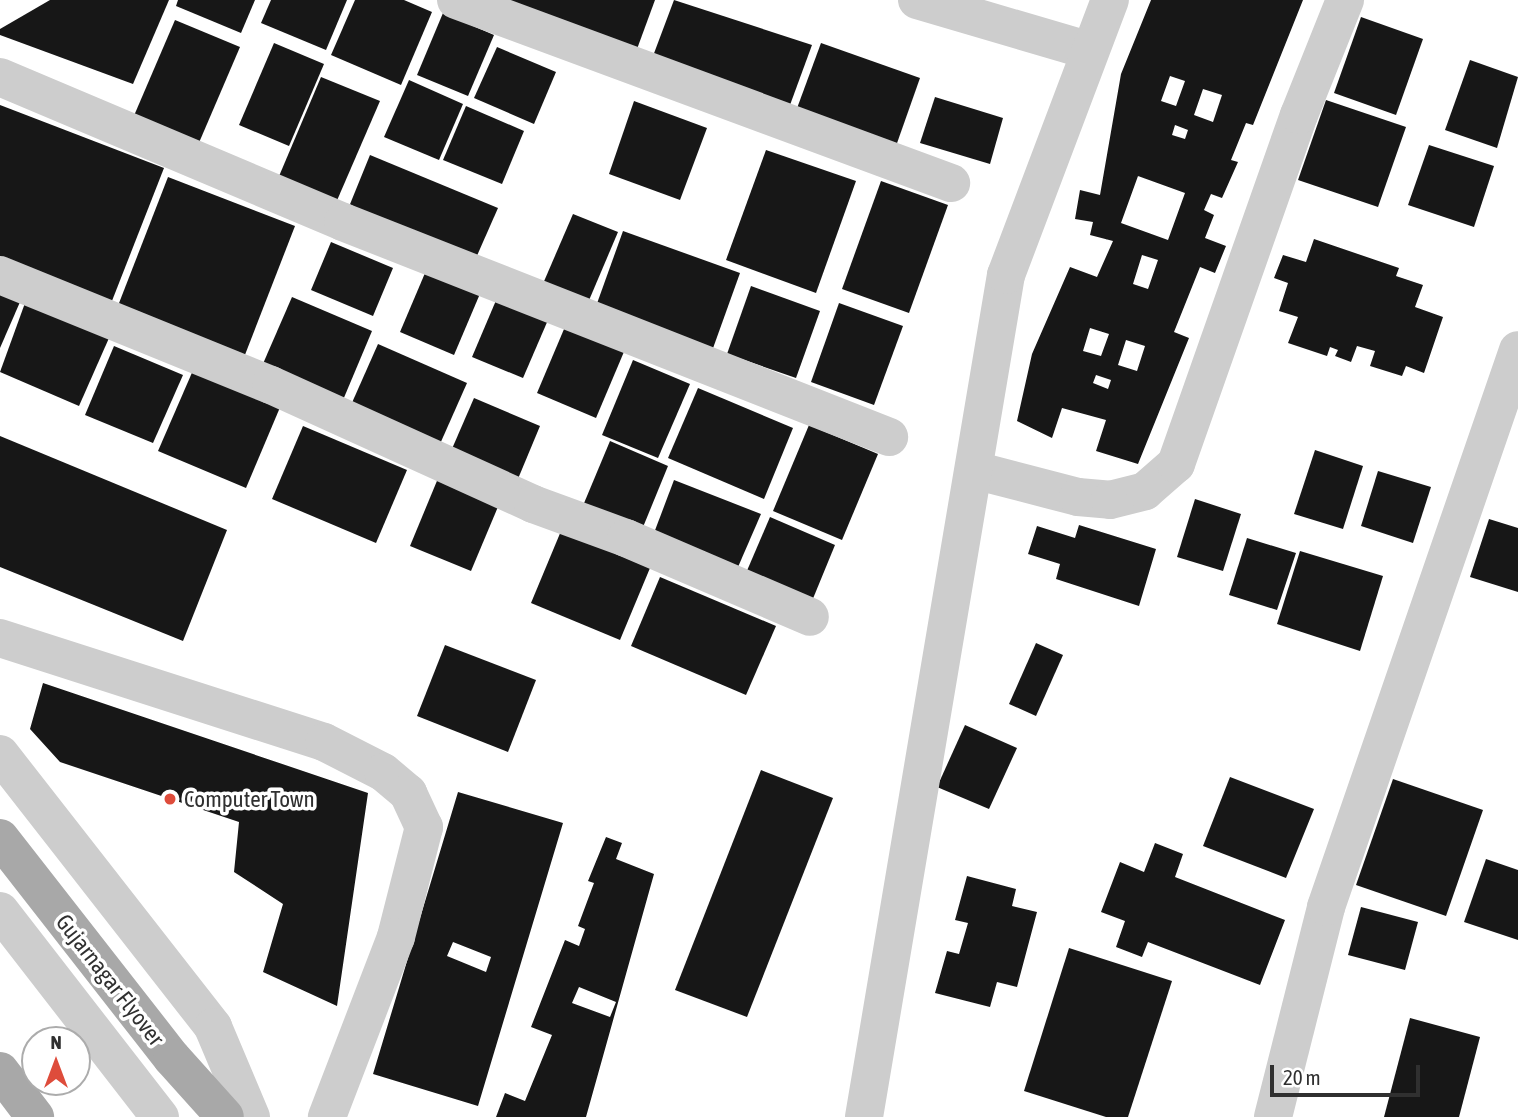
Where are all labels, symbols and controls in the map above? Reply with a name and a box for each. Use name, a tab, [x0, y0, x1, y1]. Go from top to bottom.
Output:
place label: Computer Town	[184, 785, 315, 813]
marker: Computer Town	[162, 791, 178, 807]
street label: Gujarnagar Flyover	[50, 909, 170, 1051]
north arrow	[21, 1026, 91, 1096]
text: N	[50, 1031, 62, 1053]
scale bar	[1273, 1050, 1424, 1094]
text: 20 m	[1283, 1065, 1321, 1089]

